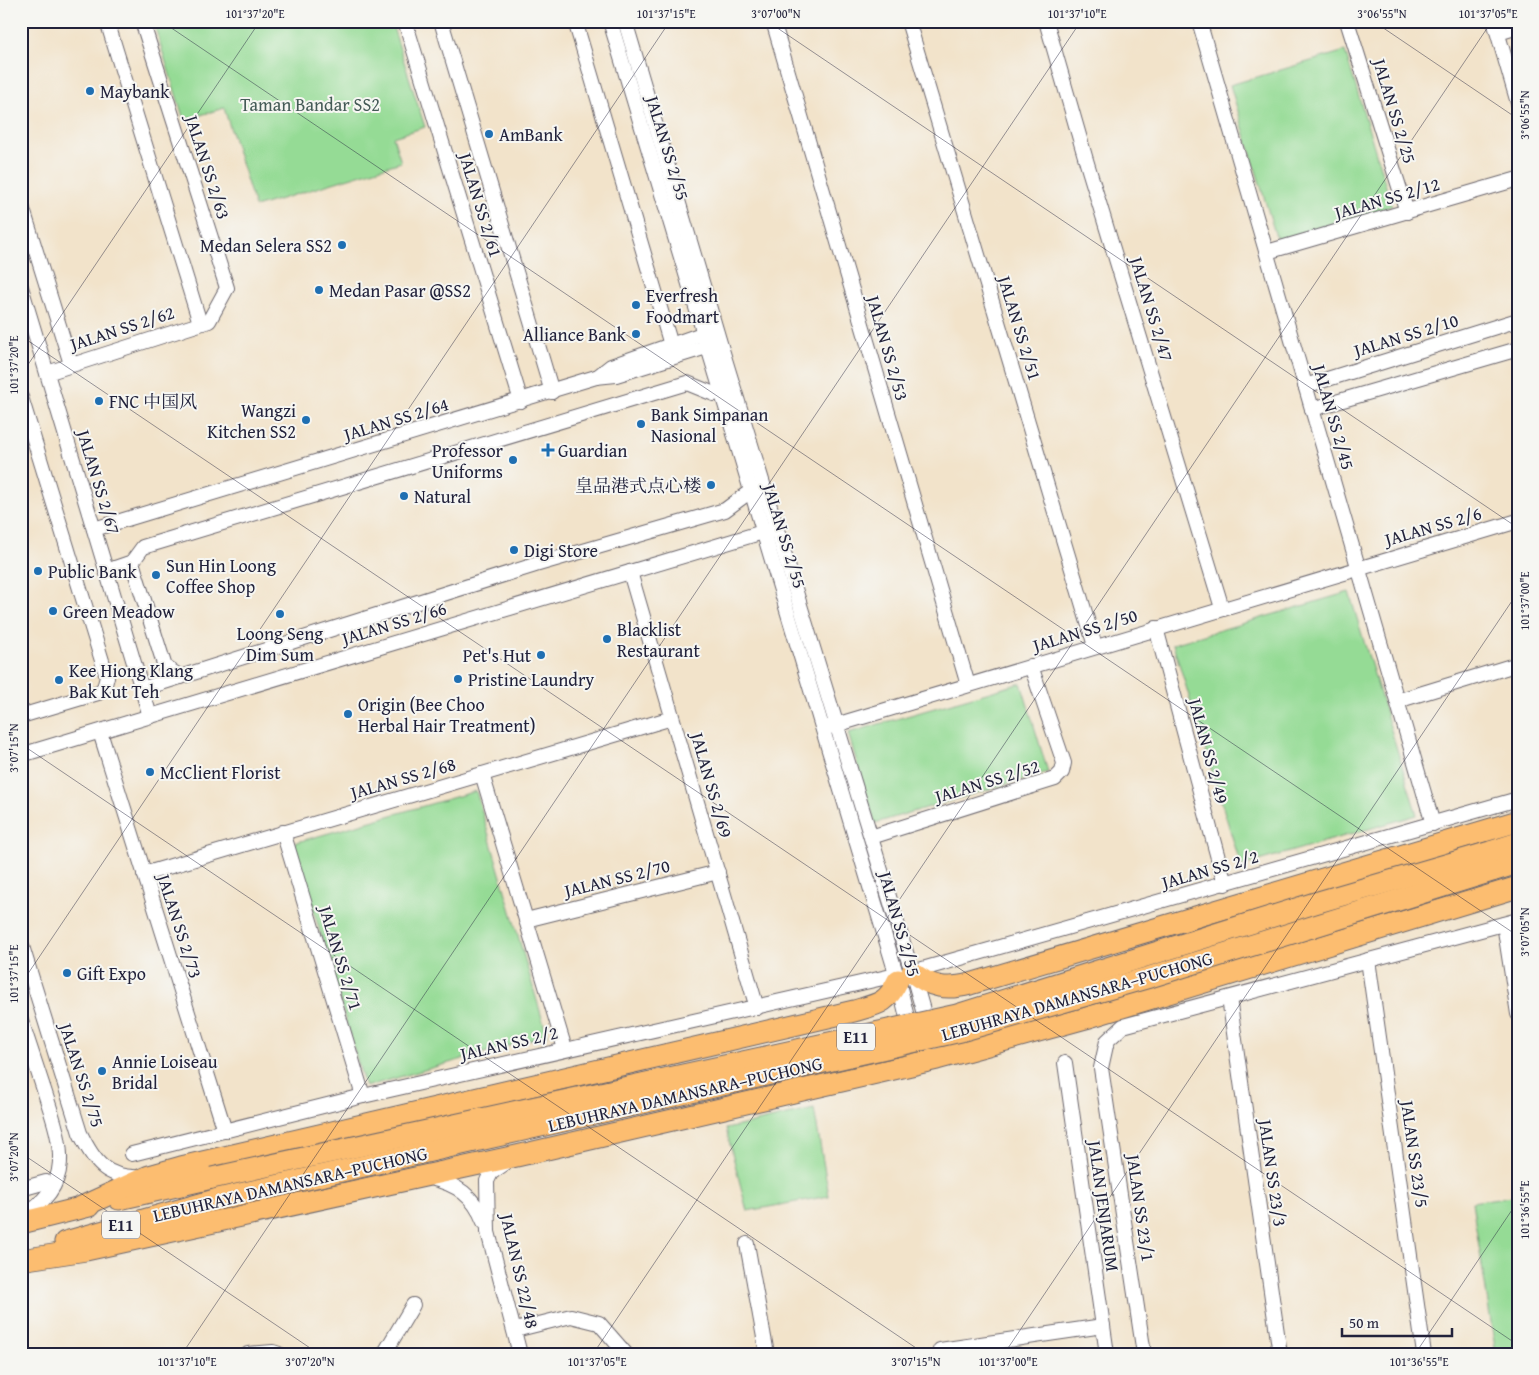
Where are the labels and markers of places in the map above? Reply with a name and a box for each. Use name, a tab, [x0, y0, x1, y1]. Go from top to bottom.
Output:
place label: Maybank	[100, 78, 170, 105]
marker: Maybank	[84, 85, 96, 97]
place label: AmBank	[499, 121, 563, 148]
marker: AmBank	[483, 128, 495, 140]
place label: Medan Selera SS2	[200, 232, 332, 259]
marker: Medan Selera SS2	[336, 239, 348, 251]
place label: Medan Pasar @SS2	[329, 277, 471, 304]
place label: Everfresh Foodmart	[646, 282, 720, 330]
marker: Medan Pasar @SS2	[313, 284, 325, 296]
marker: Everfresh Foodmart	[630, 299, 642, 311]
place label: Alliance Bank	[523, 321, 627, 348]
marker: Alliance Bank	[630, 328, 642, 340]
place label: FNC 中国风	[109, 388, 197, 415]
marker: FNC 中国风	[93, 395, 105, 407]
place label: Wangzi Kitchen SS2	[207, 397, 296, 445]
place label: Bank Simpanan Nasional	[651, 401, 768, 449]
marker: Wangzi Kitchen SS2	[300, 414, 312, 426]
marker: Bank Simpanan Nasional	[635, 418, 647, 430]
place label: Professor Uniforms	[432, 437, 504, 485]
place label: Guardian	[558, 437, 627, 464]
marker: Guardian	[542, 444, 554, 456]
marker: Professor Uniforms	[507, 454, 519, 466]
place label: 皇品港式点心楼	[575, 472, 701, 499]
marker: 皇品港式点心楼	[705, 479, 717, 491]
place label: Natural	[414, 483, 471, 510]
marker: Natural	[398, 490, 410, 502]
place label: Digi Store	[524, 537, 598, 564]
marker: Digi Store	[508, 544, 520, 556]
place label: Sun Hin Loong Coffee Shop	[166, 552, 276, 600]
place label: Public Bank	[48, 558, 138, 585]
marker: Public Bank	[32, 565, 44, 577]
marker: Sun Hin Loong Coffee Shop	[150, 569, 162, 581]
place label: Green Meadow	[63, 598, 175, 625]
marker: Green Meadow	[47, 605, 59, 617]
marker: Loong Seng Dim Sum	[274, 608, 286, 620]
place label: Blacklist Restaurant	[617, 616, 700, 664]
place label: Loong Seng Dim Sum	[237, 620, 323, 668]
marker: Blacklist Restaurant	[601, 633, 613, 645]
place label: Pet's Hut	[463, 642, 532, 669]
marker: Pet's Hut	[535, 649, 547, 661]
place label: Kee Hiong Klang Bak Kut Teh	[69, 657, 193, 705]
place label: Pristine Laundry	[468, 666, 594, 693]
marker: Pristine Laundry	[452, 673, 464, 685]
marker: Kee Hiong Klang Bak Kut Teh	[53, 674, 65, 686]
place label: Origin (Bee Choo Herbal Hair Treatment)	[358, 691, 536, 739]
marker: Origin (Bee Choo Herbal Hair Treatment)	[342, 708, 354, 720]
place label: McClient Florist	[160, 759, 281, 786]
marker: McClient Florist	[144, 766, 156, 778]
place label: Gift Expo	[77, 960, 146, 987]
marker: Gift Expo	[61, 967, 73, 979]
place label: Annie Loiseau Bridal	[112, 1048, 218, 1096]
marker: Annie Loiseau Bridal	[96, 1065, 108, 1077]

